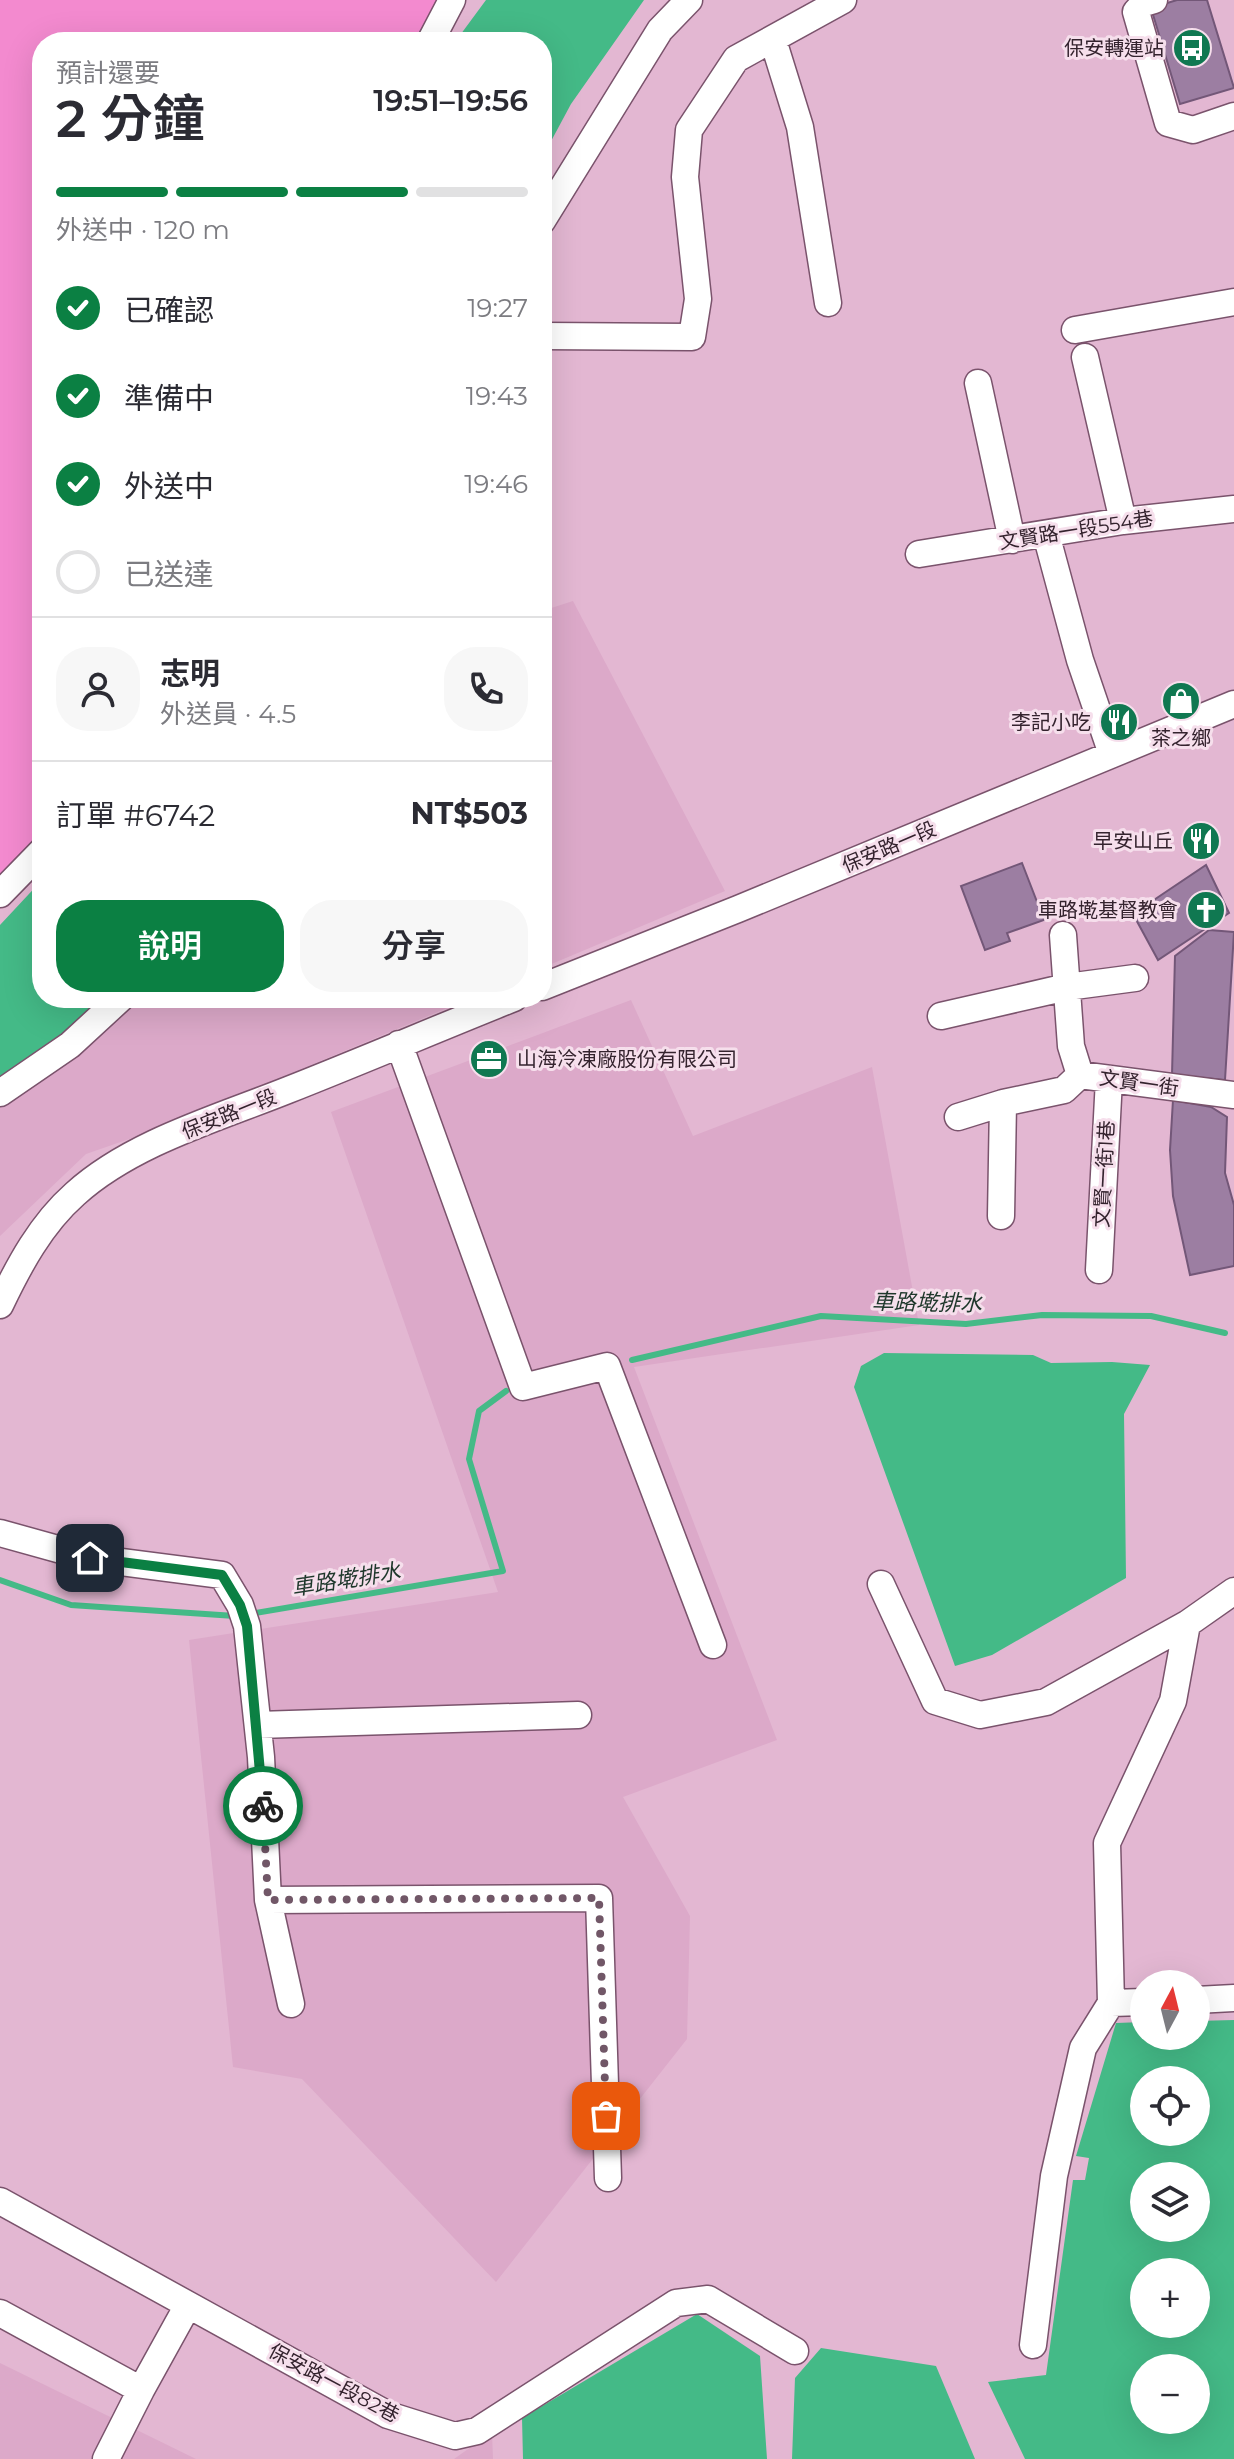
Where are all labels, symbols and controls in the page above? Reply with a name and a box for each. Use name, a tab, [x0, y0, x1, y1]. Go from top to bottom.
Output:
bus stop icon: 保安轉運站	[1171, 27, 1213, 69]
place label: 保安轉運站	[1064, 36, 1164, 60]
text: 預計還要	[56, 57, 160, 89]
text: 19:51–19:56	[373, 82, 528, 119]
text: 2 分鐘	[56, 87, 205, 150]
text: 外送中 · 120 m	[56, 214, 230, 246]
icon: check	[56, 286, 100, 330]
text: 已確認	[124, 292, 214, 329]
text: 19:27	[467, 292, 528, 324]
icon: check	[56, 374, 100, 418]
text: 準備中	[124, 380, 214, 417]
text: 19:43	[466, 380, 528, 412]
icon: check	[56, 462, 100, 506]
text: 外送中	[124, 468, 214, 505]
text: 19:46	[464, 468, 528, 500]
street label: 文賢路一段554巷	[997, 506, 1155, 554]
text: 已送達	[124, 556, 214, 593]
button: person	[56, 647, 140, 731]
button: phone	[444, 647, 528, 731]
text: 志明	[160, 655, 220, 692]
shop icon: 茶之鄉	[1160, 680, 1202, 722]
text: 外送員 · 4.5	[160, 698, 296, 730]
restaurant icon: 李記小吃	[1098, 701, 1140, 743]
place label: 李記小吃	[1011, 710, 1091, 734]
place label: 茶之鄉	[1151, 726, 1211, 750]
text: NT$503	[411, 795, 528, 832]
text: 訂單 #6742	[56, 797, 215, 834]
street label: 保安路一段	[838, 816, 940, 878]
restaurant icon: 早安山丘	[1180, 820, 1222, 862]
place label: 早安山丘	[1093, 829, 1173, 853]
church icon: 車路墘基督教會	[1185, 889, 1227, 931]
place label: 車路墘基督教會	[1038, 898, 1178, 922]
button: 說明	[56, 900, 284, 992]
button: 分享	[300, 900, 528, 992]
office icon: 山海冷凍廠股份有限公司	[468, 1038, 510, 1080]
place label: 山海冷凍廠股份有限公司	[517, 1047, 737, 1071]
street label: 文賢一街	[1098, 1066, 1180, 1100]
street label: 保安路一段	[178, 1084, 280, 1144]
street label: 文賢一街1巷	[1089, 1120, 1119, 1228]
water label: 車路墘排水	[872, 1288, 983, 1317]
pin	[56, 1524, 124, 1592]
icon: home	[68, 1536, 112, 1580]
water label: 車路墘排水	[290, 1557, 403, 1601]
courier	[223, 1766, 303, 1846]
icon: bike	[241, 1784, 285, 1828]
north arrow	[1130, 1970, 1210, 2050]
map controls	[1130, 1970, 1210, 2434]
button: locate	[1130, 2066, 1210, 2146]
pin	[572, 2082, 640, 2150]
icon: bag	[584, 2094, 628, 2138]
button: layers	[1130, 2162, 1210, 2242]
button: +	[1130, 2258, 1210, 2338]
street label: 保安路一段82巷	[265, 2339, 403, 2427]
button: −	[1130, 2354, 1210, 2434]

